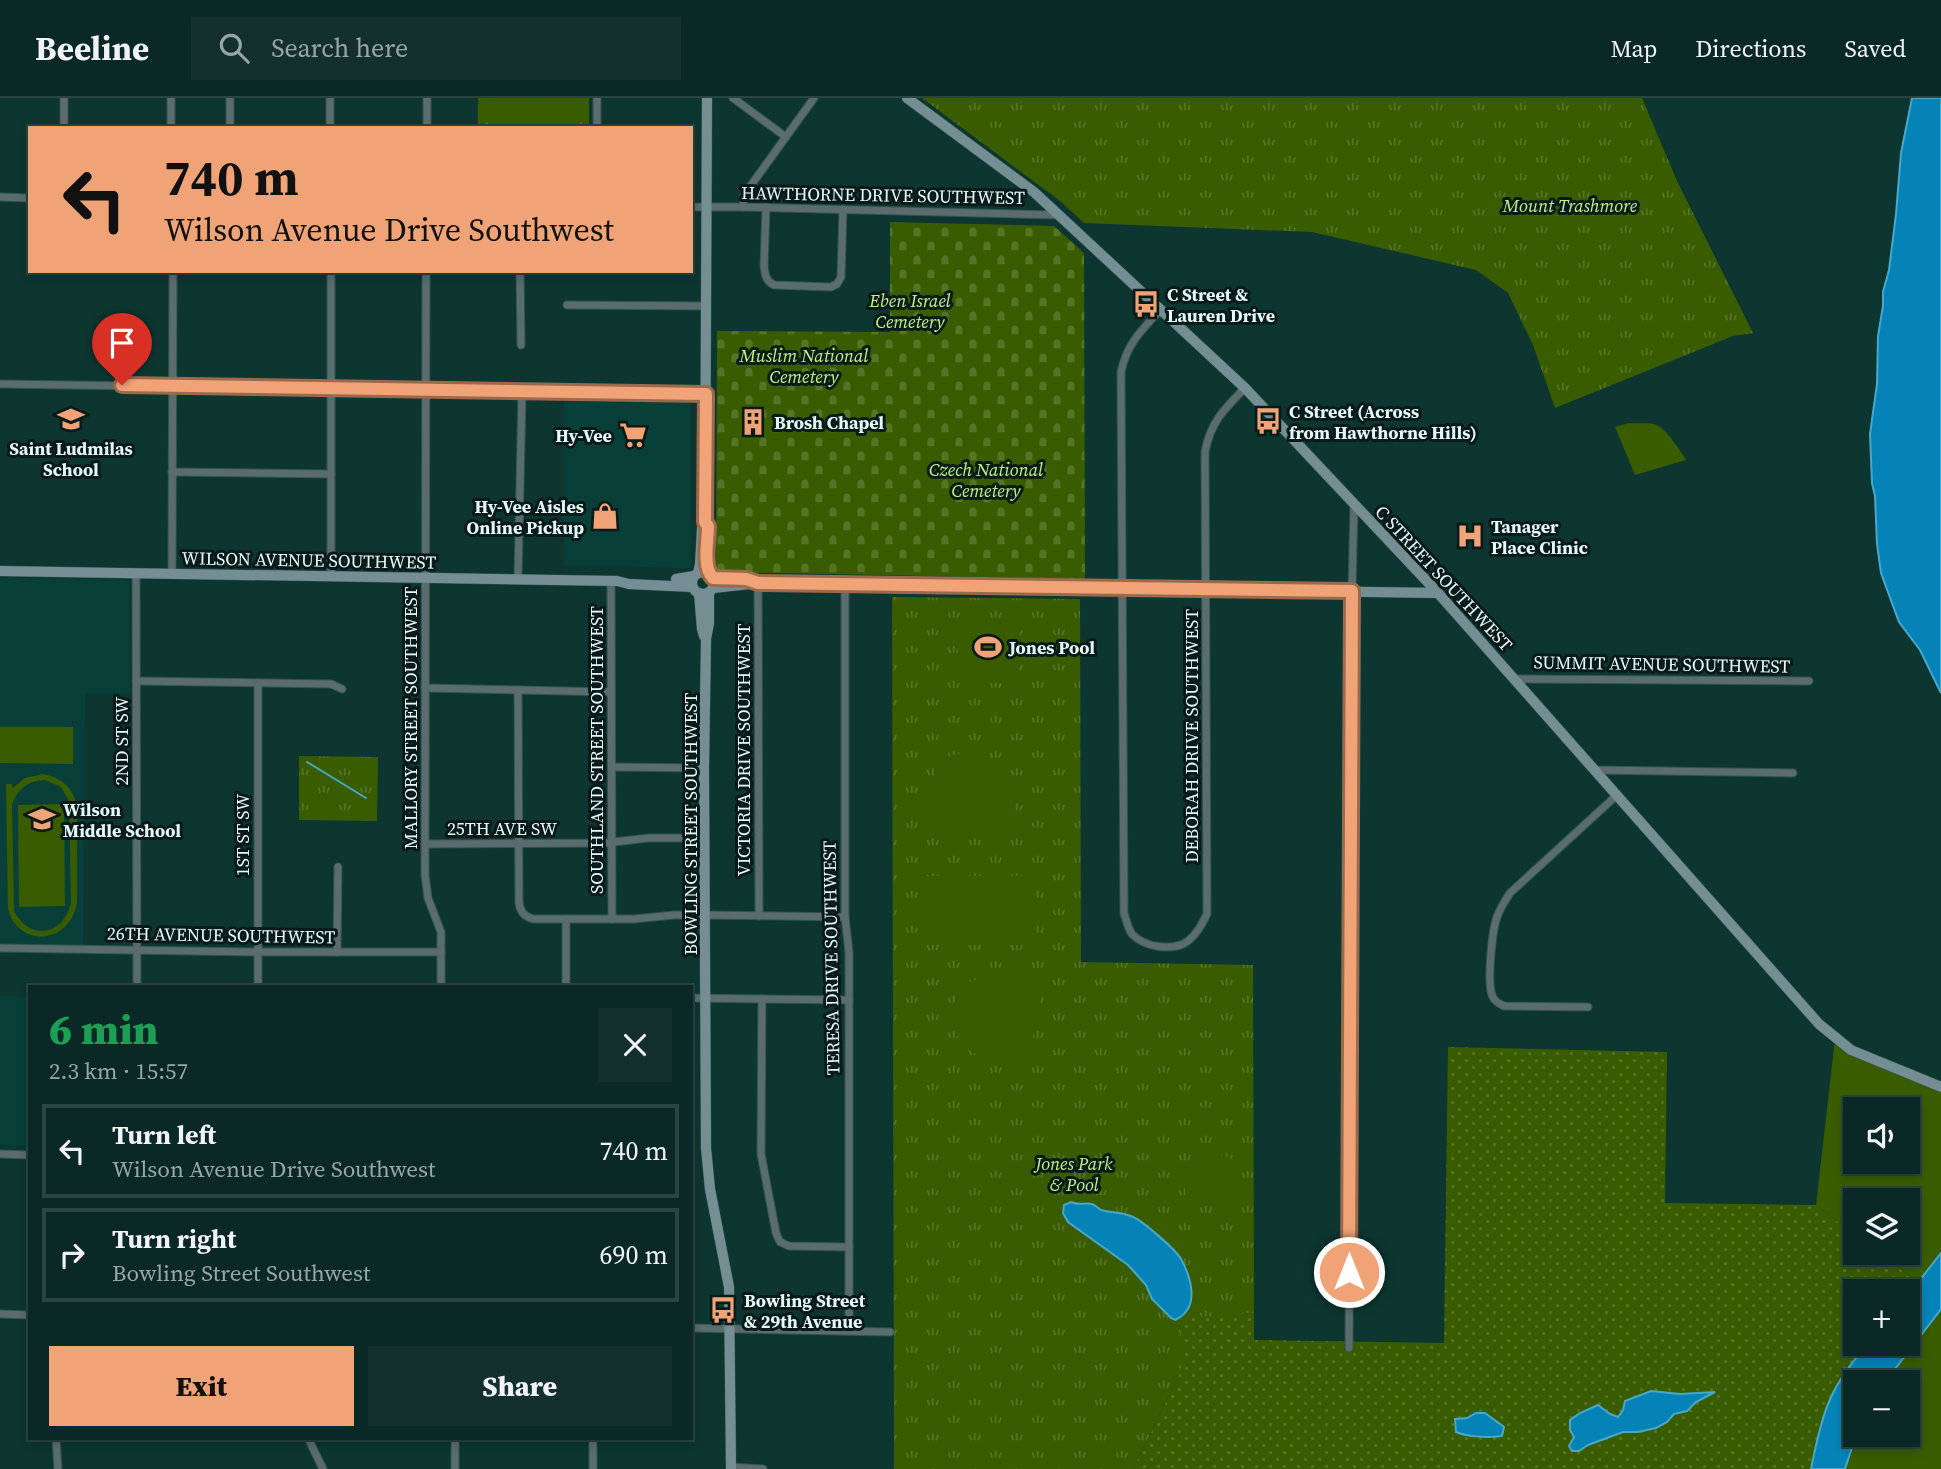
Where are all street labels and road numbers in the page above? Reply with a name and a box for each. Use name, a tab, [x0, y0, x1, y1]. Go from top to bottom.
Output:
street label: HAWTHORNE DRIVE SOUTHWEST	[741, 180, 1025, 210]
street label: C STREET SOUTHWEST	[1370, 500, 1518, 657]
street label: WILSON AVENUE SOUTHWEST	[181, 545, 437, 575]
street label: MALLORY STREET SOUTHWEST	[398, 587, 423, 849]
street label: SOUTHLAND STREET SOUTHWEST	[584, 606, 609, 894]
street label: DEBORAH DRIVE SOUTHWEST	[1179, 609, 1204, 863]
street label: VICTORIA DRIVE SOUTHWEST	[731, 624, 756, 876]
street label: SUMMIT AVENUE SOUTHWEST	[1533, 649, 1791, 679]
street label: BOWLING STREET SOUTHWEST	[678, 693, 703, 955]
street label: 2ND ST SW	[109, 696, 134, 785]
street label: 1ST ST SW	[230, 793, 255, 876]
street label: 25TH AVE SW	[447, 816, 558, 841]
street label: TERESA DRIVE SOUTHWEST	[816, 840, 846, 1076]
street label: 26TH AVENUE SOUTHWEST	[107, 921, 336, 949]

